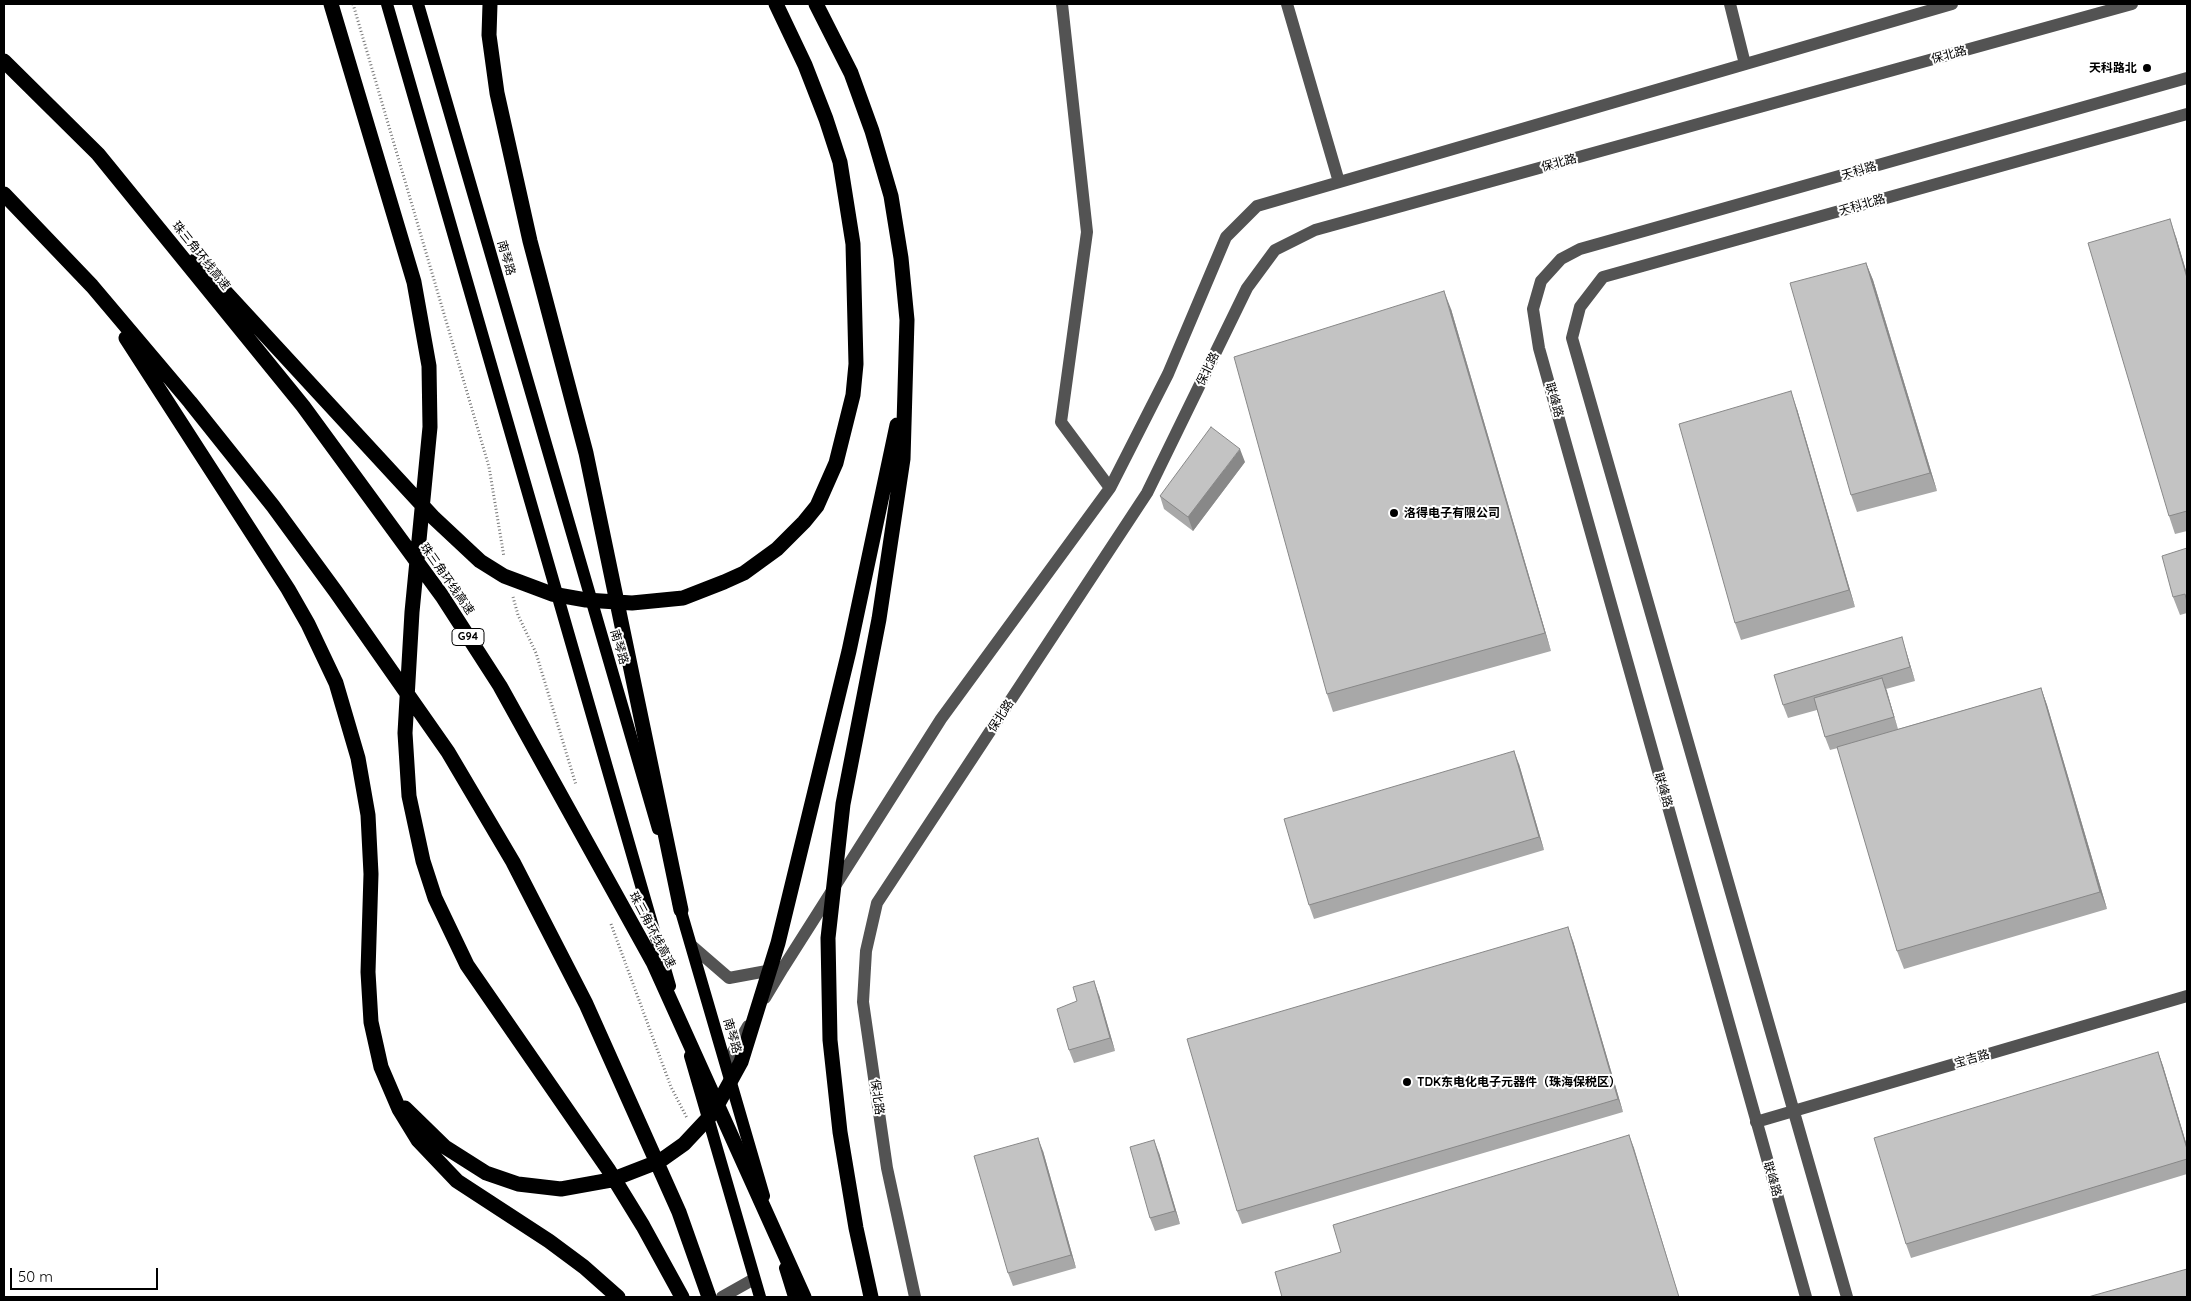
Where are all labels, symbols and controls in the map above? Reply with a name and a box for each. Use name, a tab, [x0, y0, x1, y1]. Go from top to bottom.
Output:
street label: 保北路	[1930, 43, 1968, 67]
place label: 天科路北	[2089, 61, 2137, 75]
marker: 天科路北	[2141, 62, 2153, 74]
street label: 保北路	[1540, 151, 1578, 175]
street label: 天科路	[1840, 159, 1878, 183]
street label: 天科北路	[1837, 191, 1887, 219]
street label: 珠三角环线高速	[169, 219, 233, 293]
street label: 南琴路	[494, 239, 518, 277]
street label: 保北路	[1194, 350, 1222, 388]
street label: 联峰路	[1542, 381, 1566, 419]
place label: 洛得电子有限公司	[1404, 506, 1500, 520]
marker: 洛得电子有限公司	[1388, 507, 1400, 519]
street label: 珠三角环线高速	[417, 540, 477, 618]
road number: G94	[452, 628, 484, 646]
street label: 南琴路	[607, 628, 631, 666]
street label: 保北路	[985, 697, 1017, 735]
street label: 联峰路	[1651, 771, 1675, 809]
street label: 珠三角环线高速	[626, 890, 678, 970]
street label: 南琴路	[720, 1017, 744, 1055]
street label: 宝吉路	[1953, 1047, 1991, 1071]
place label: TDK东电化电子元器件（珠海保税区）	[1417, 1075, 1621, 1089]
marker: TDK东电化电子元器件（珠海保税区）	[1401, 1076, 1413, 1088]
street label: 保北路	[867, 1078, 887, 1116]
street label: 联峰路	[1760, 1160, 1784, 1198]
scale bar	[12, 1258, 160, 1290]
text: 50 m	[18, 1267, 53, 1286]

